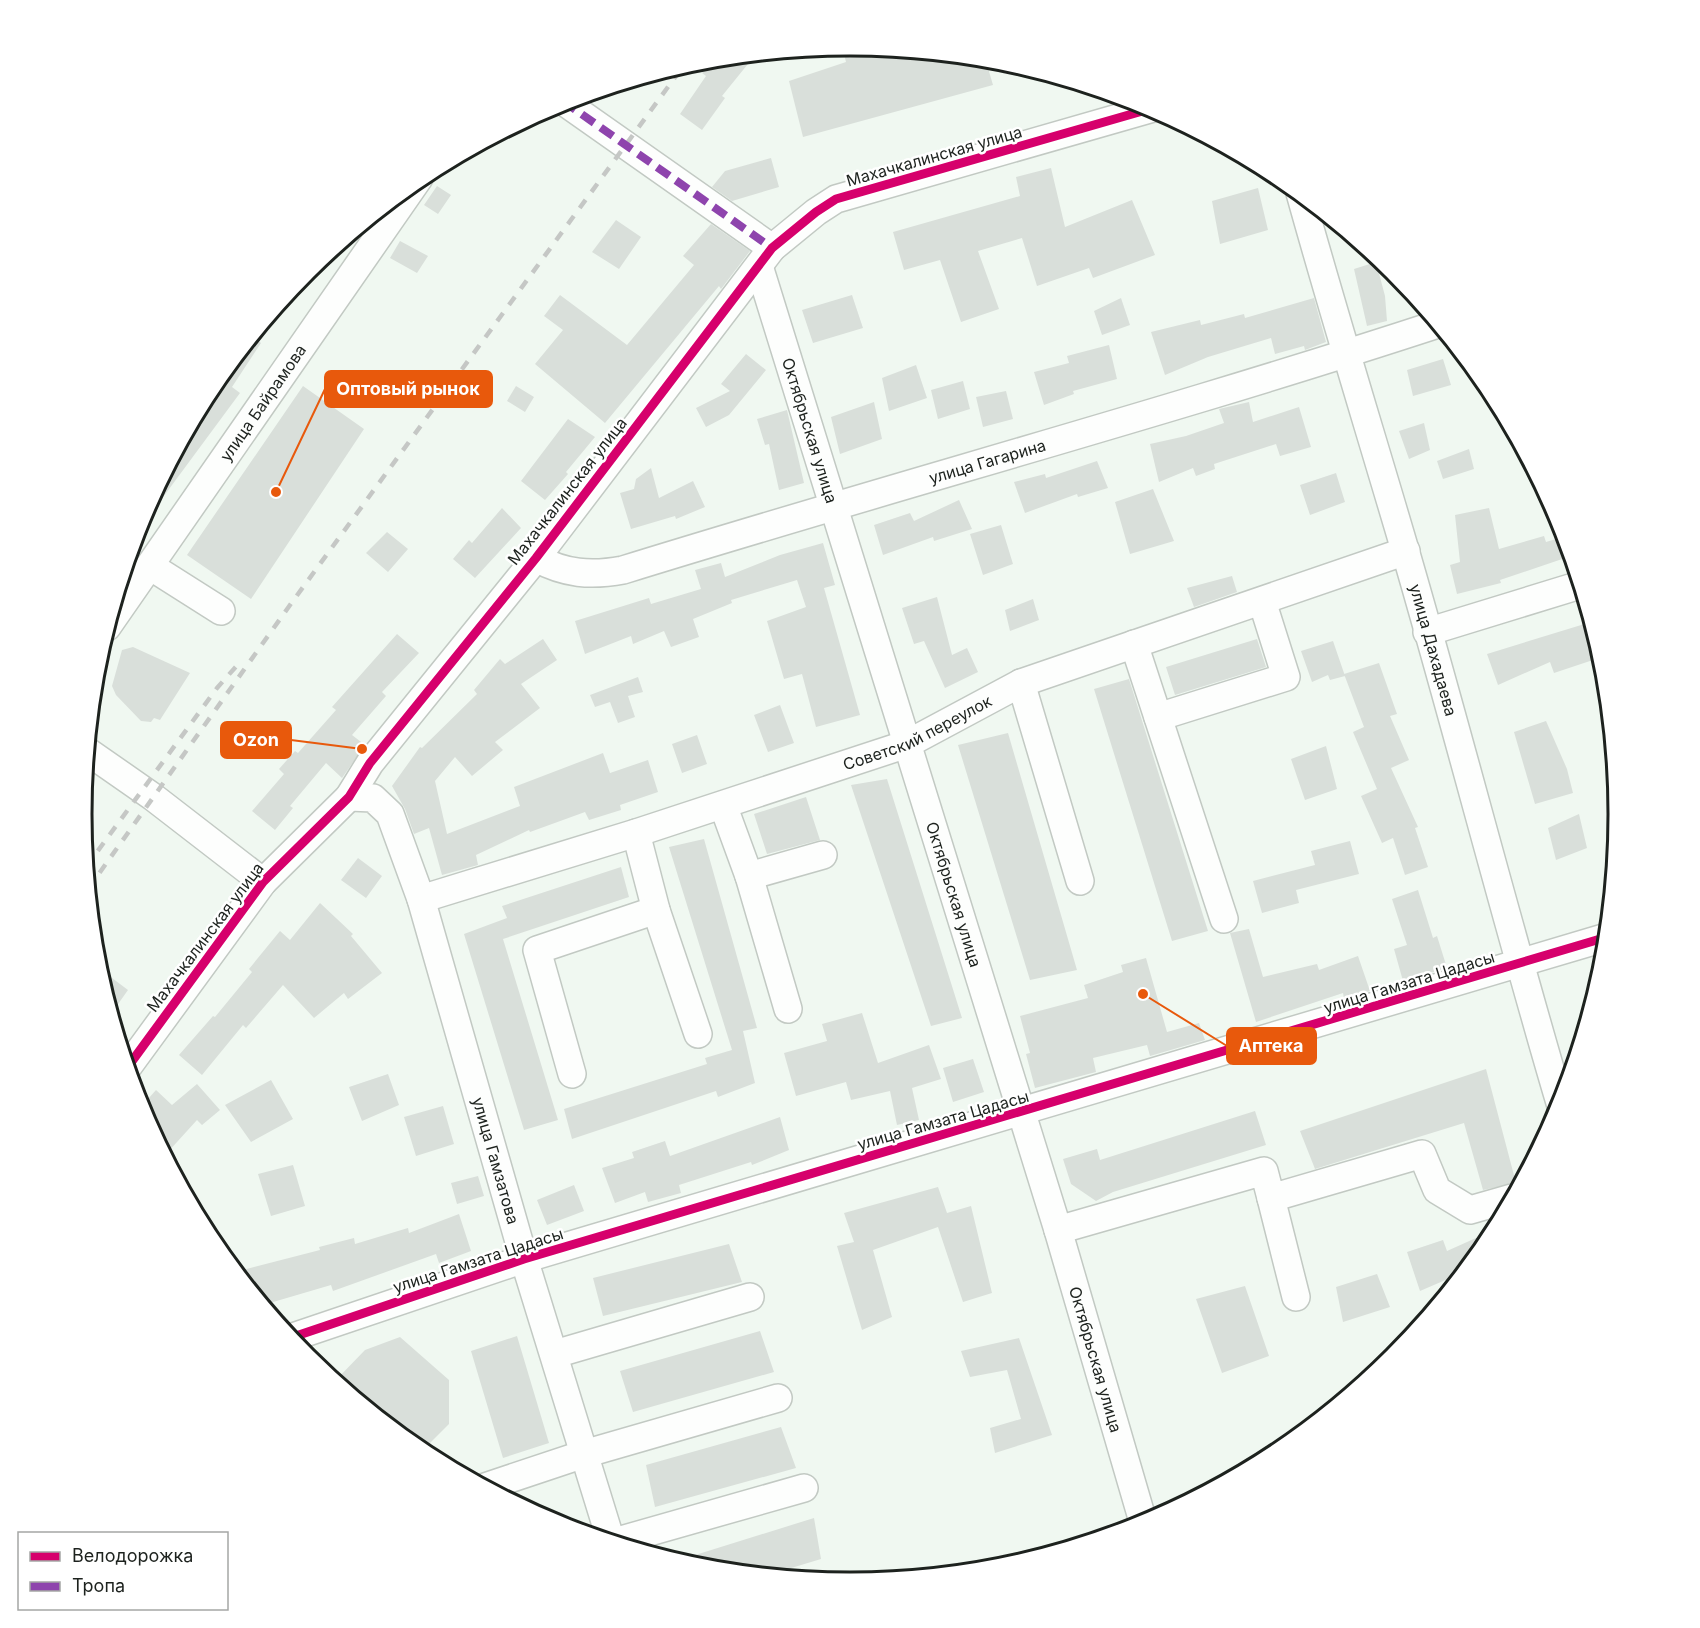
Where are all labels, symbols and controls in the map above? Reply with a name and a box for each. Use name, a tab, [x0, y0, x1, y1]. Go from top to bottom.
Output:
street label: Махачкалинская улица	[844, 121, 1024, 191]
street label: улица Байрамова	[215, 341, 310, 465]
street label: Октябрьская улица	[778, 355, 842, 505]
callout: Оптовый рынок	[325, 371, 492, 407]
text: Оптовый рынок	[336, 378, 480, 399]
street label: Махачкалинская улица	[503, 413, 631, 569]
street label: улица Гагарина	[927, 435, 1048, 488]
street label: улица Дахадаева	[1405, 582, 1461, 718]
street label: Советский переулок	[840, 690, 995, 774]
callout: Ozon	[221, 722, 291, 758]
text: Ozon	[233, 729, 279, 750]
street label: Октябрьская улица	[922, 819, 986, 970]
street label: Махачкалинская улица	[142, 858, 268, 1016]
street label: улица Гамзата Цадасы	[1321, 946, 1497, 1018]
callout: Аптека	[1227, 1028, 1316, 1064]
text: Аптека	[1239, 1035, 1303, 1056]
street label: улица Гамзата Цадасы	[855, 1086, 1031, 1154]
street label: улица Гамзатова	[468, 1095, 524, 1226]
street label: улица Гамзата Цадасы	[390, 1223, 566, 1297]
street label: Октябрьская улица	[1065, 1284, 1126, 1435]
legend	[18, 1532, 228, 1610]
text: Велодорожка	[72, 1545, 193, 1566]
text: Тропа	[72, 1575, 125, 1596]

